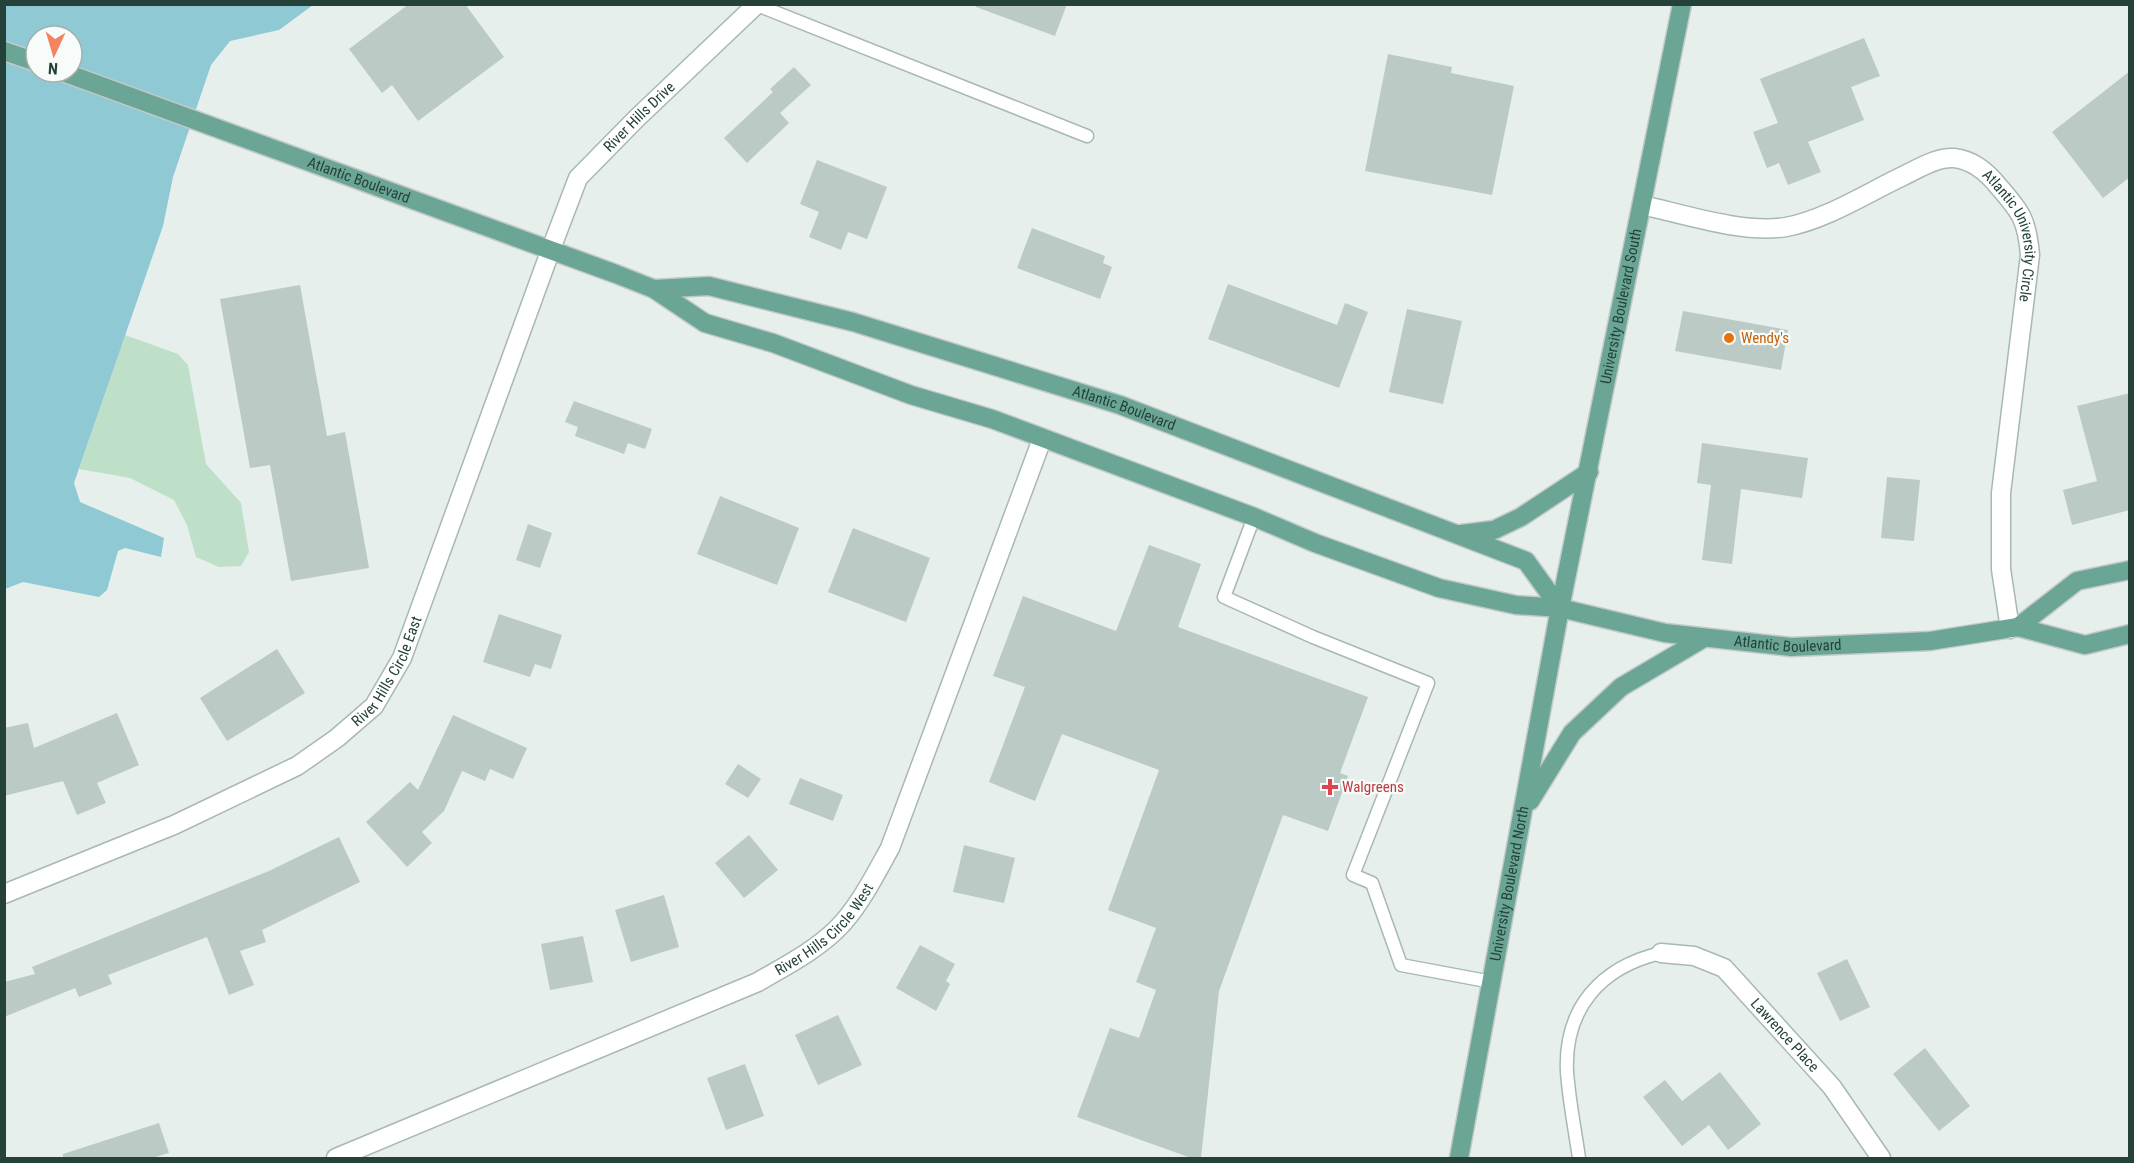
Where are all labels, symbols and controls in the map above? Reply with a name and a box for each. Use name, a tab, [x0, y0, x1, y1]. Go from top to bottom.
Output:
north arrow	[24, 24, 84, 84]
text: N	[47, 59, 59, 78]
street label: River Hills Drive	[600, 78, 679, 156]
street label: Atlantic Boulevard	[305, 153, 413, 207]
street label: Atlantic University Circle	[1979, 166, 2039, 303]
street label: University Boulevard South	[1596, 227, 1645, 386]
place label: Wendy's	[1741, 329, 1789, 347]
marker: Wendy's	[1722, 331, 1736, 345]
street label: Atlantic Boulevard	[1070, 382, 1178, 435]
street label: River Hills Circle East	[348, 614, 425, 730]
street label: Atlantic Boulevard	[1733, 632, 1842, 656]
place label: Walgreens	[1342, 778, 1404, 796]
marker: Walgreens	[1323, 780, 1337, 794]
street label: University Boulevard North	[1486, 805, 1532, 963]
street label: River Hills Circle West	[772, 880, 877, 979]
street label: Lawrence Place	[1747, 995, 1823, 1076]

